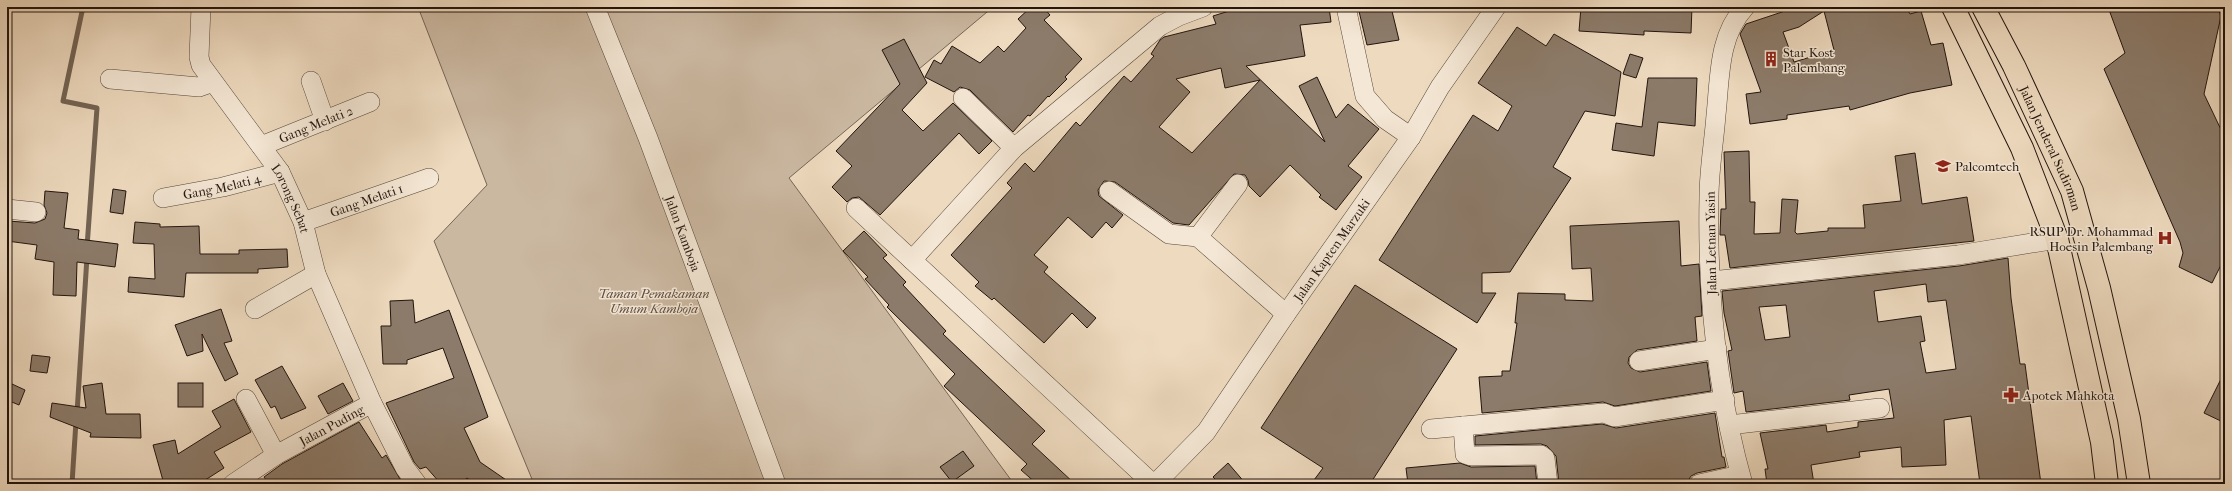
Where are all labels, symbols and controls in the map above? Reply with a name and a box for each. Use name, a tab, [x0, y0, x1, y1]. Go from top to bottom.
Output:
place label: Star Kost Palembang	[1783, 45, 1846, 75]
building icon: Star Kost Palembang	[1762, 50, 1780, 68]
street label: Jalan Jenderal Sudirman	[2016, 82, 2085, 213]
street label: Gang Melati 2	[277, 102, 355, 146]
school or university icon: Palcomtech	[1934, 157, 1952, 175]
place label: Palcomtech	[1955, 159, 2020, 174]
street label: Lorong Sehat	[269, 161, 313, 235]
street label: Gang Melati 4	[182, 170, 263, 202]
street label: Gang Melati 1	[328, 180, 405, 220]
street label: Jalan Letnan Yasin	[1703, 191, 1719, 296]
street label: Jalan Kamboja	[662, 192, 704, 274]
street label: Jalan Kapten Marzuki	[1289, 196, 1373, 305]
place label: RSUP Dr. Mohammad Hoesin Palembang	[2030, 224, 2154, 254]
hospital icon: RSUP Dr. Mohammad Hoesin Palembang	[2156, 229, 2174, 247]
park label: Taman Pemakaman Umum Kamboja	[598, 286, 710, 316]
pharmacy icon: Apotek Mahkota	[2002, 386, 2020, 404]
place label: Apotek Mahkota	[2022, 388, 2115, 403]
street label: Jalan Puding	[296, 401, 367, 449]

